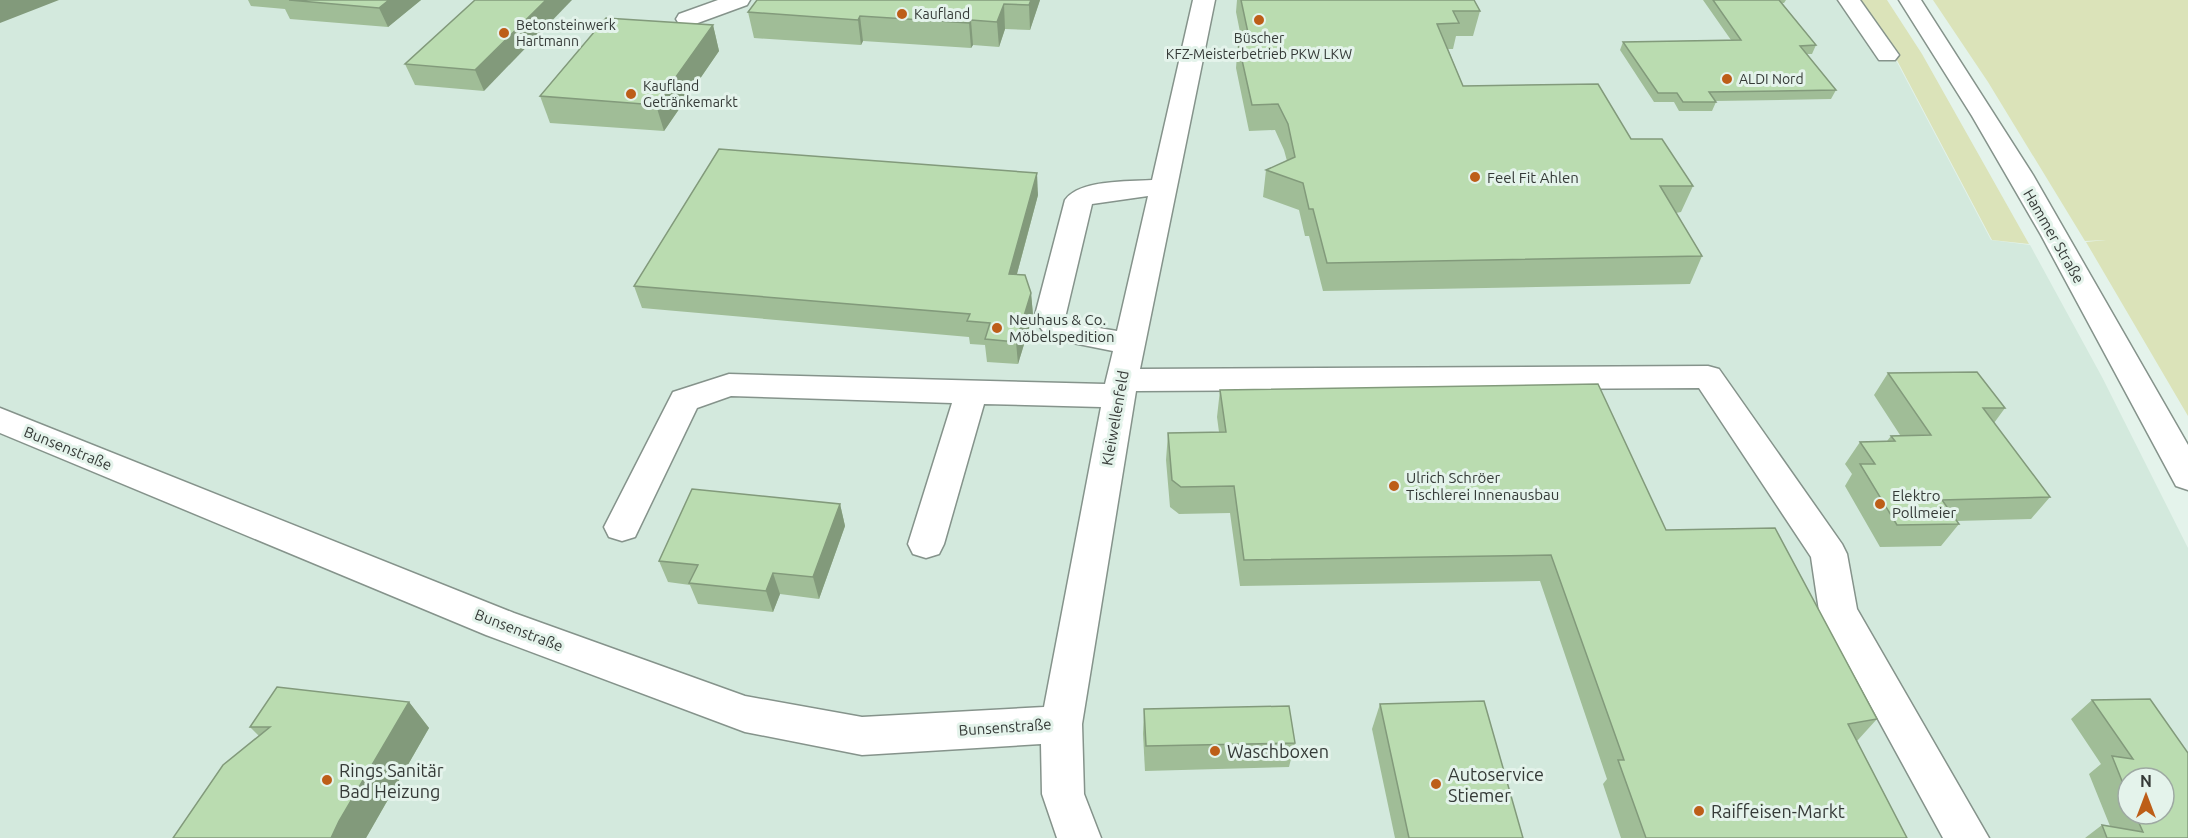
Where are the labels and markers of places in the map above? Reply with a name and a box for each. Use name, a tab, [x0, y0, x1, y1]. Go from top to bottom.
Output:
place label: Kaufland	[914, 6, 970, 22]
marker: Kaufland	[895, 7, 909, 21]
marker: Büscher KFZ-Meisterbetrieb PKW LKW	[1252, 13, 1266, 27]
place label: Betonsteinwerk Hartmann	[516, 17, 616, 49]
marker: Betonsteinwerk Hartmann	[497, 26, 511, 40]
place label: Büscher KFZ-Meisterbetrieb PKW LKW	[1166, 30, 1352, 62]
place label: ALDI Nord	[1739, 71, 1804, 87]
marker: ALDI Nord	[1720, 72, 1734, 86]
place label: Kaufland Getränkemarkt	[643, 78, 738, 110]
marker: Kaufland Getränkemarkt	[624, 87, 638, 101]
place label: Feel Fit Ahlen	[1487, 169, 1579, 186]
marker: Feel Fit Ahlen	[1468, 170, 1482, 184]
place label: Neuhaus & Co. Möbelspedition	[1009, 311, 1115, 345]
marker: Neuhaus & Co. Möbelspedition	[990, 321, 1004, 335]
place label: Ulrich Schröer Tischlerei Innenausbau	[1406, 469, 1559, 503]
marker: Ulrich Schröer Tischlerei Innenausbau	[1387, 479, 1401, 493]
place label: Elektro Pollmeier	[1892, 487, 1957, 521]
marker: Elektro Pollmeier	[1873, 497, 1887, 511]
place label: Waschboxen	[1227, 741, 1329, 761]
marker: Waschboxen	[1208, 744, 1222, 758]
place label: Rings Sanitär Bad Heizung	[339, 760, 444, 801]
place label: Autoservice Stiemer	[1448, 764, 1544, 805]
marker: Rings Sanitär Bad Heizung	[320, 773, 334, 787]
marker: Autoservice Stiemer	[1429, 777, 1443, 791]
place label: Raiffeisen-Markt	[1711, 801, 1845, 821]
marker: Raiffeisen-Markt	[1692, 804, 1706, 818]

